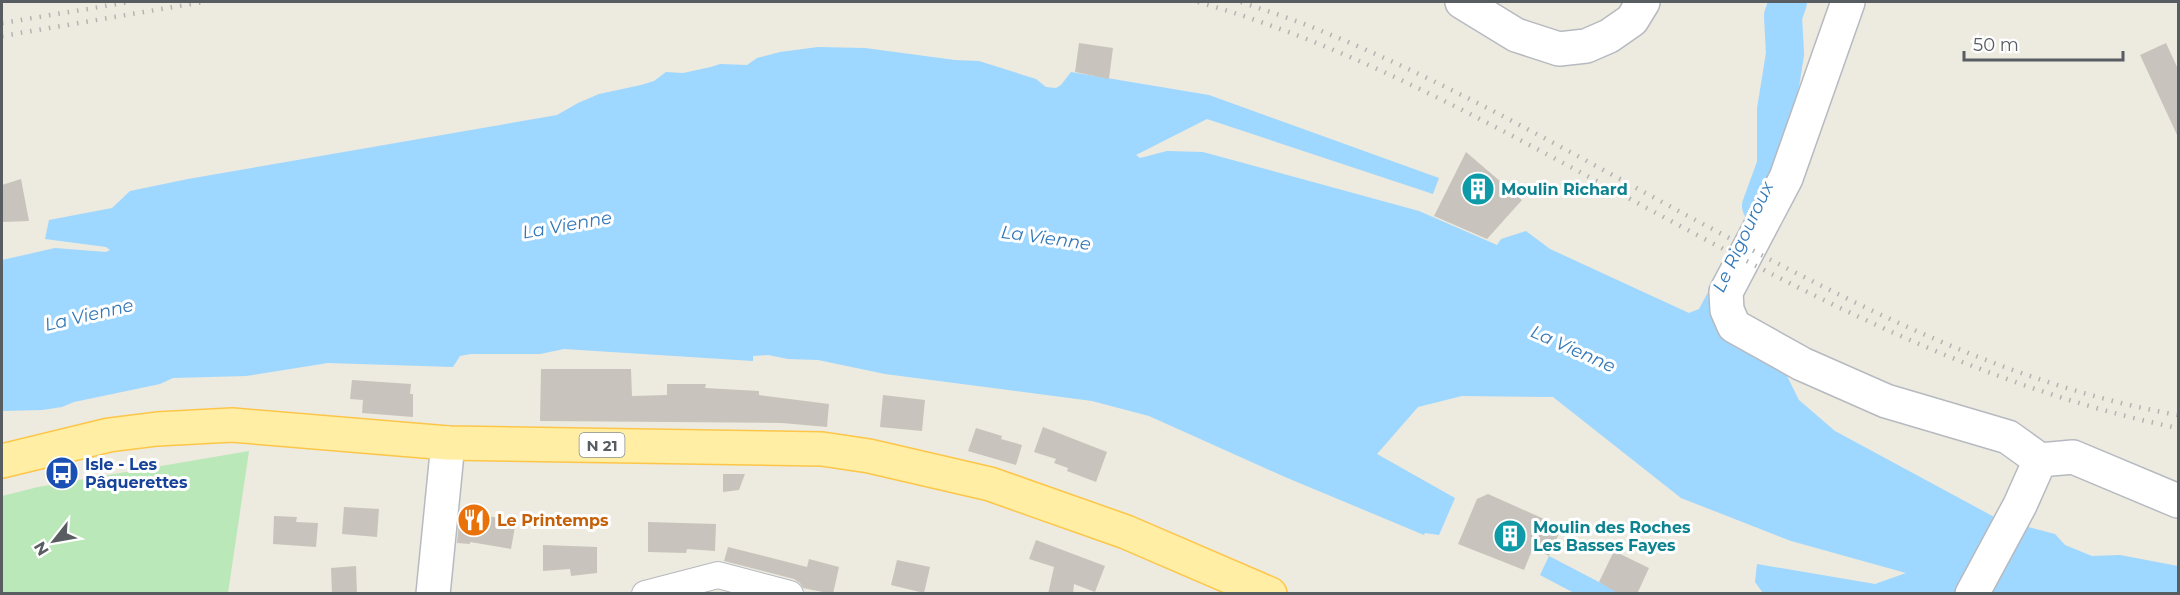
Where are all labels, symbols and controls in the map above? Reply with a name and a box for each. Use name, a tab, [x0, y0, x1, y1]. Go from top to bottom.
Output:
scale bar	[1964, 24, 2123, 62]
text: 50 m	[1973, 34, 2019, 56]
building icon: Moulin Richard	[1460, 171, 1496, 207]
water label: Le Rigouroux	[1708, 177, 1779, 296]
place label: Moulin Richard	[1501, 180, 1628, 199]
water label: La Vienne	[520, 206, 614, 244]
water label: La Vienne	[1000, 221, 1092, 255]
water label: La Vienne	[42, 294, 136, 336]
water label: La Vienne	[1527, 321, 1619, 378]
road number: N 21	[580, 433, 624, 457]
bus stop icon: Isle - Les Pâquerettes	[44, 455, 80, 491]
place label: Isle - Les Pâquerettes	[85, 455, 188, 492]
restaurant icon: Le Printemps	[456, 502, 492, 538]
north arrow	[24, 511, 84, 571]
place label: Le Printemps	[497, 511, 609, 530]
building icon: Moulin des Roches Les Basses Fayes	[1492, 518, 1528, 554]
place label: Moulin des Roches Les Basses Fayes	[1533, 518, 1691, 555]
text: N	[30, 538, 53, 559]

